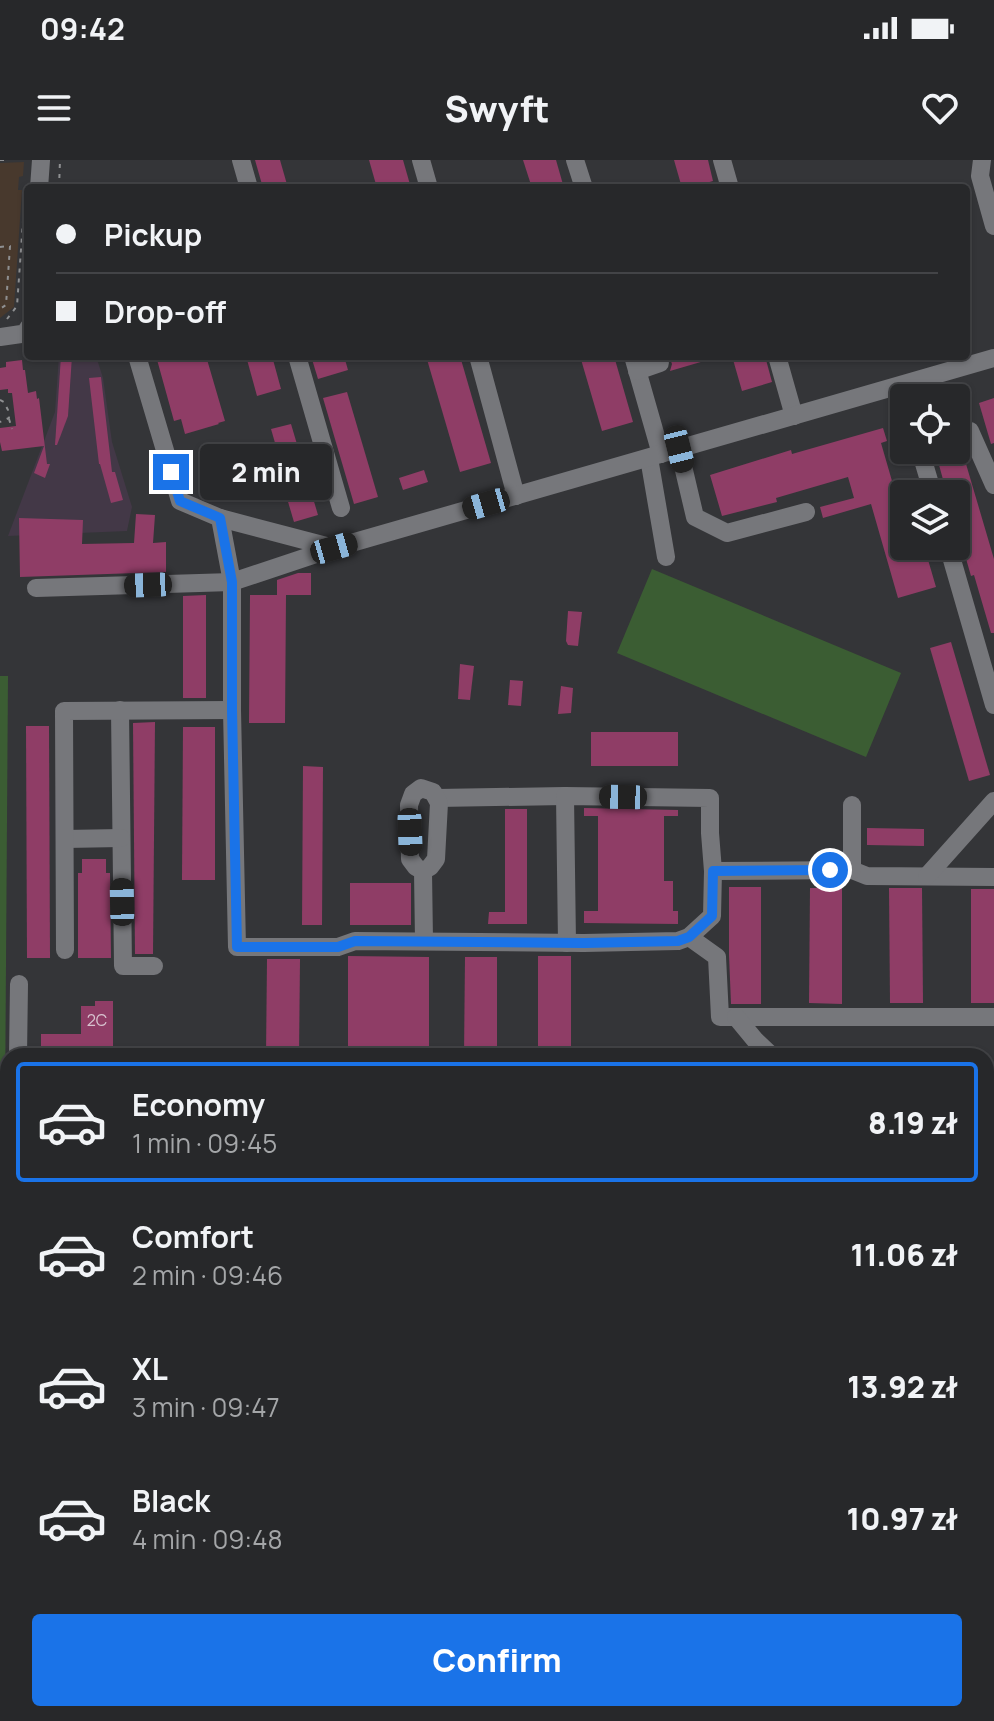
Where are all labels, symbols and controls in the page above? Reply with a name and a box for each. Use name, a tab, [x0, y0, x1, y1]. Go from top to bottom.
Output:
text: 09:42	[40, 8, 125, 49]
text: Swyft	[444, 84, 550, 133]
icon: menu	[32, 86, 76, 130]
icon: heart	[918, 86, 962, 130]
text: Pickup	[104, 214, 202, 255]
text: Drop-off	[104, 291, 226, 332]
map controls	[890, 384, 970, 560]
button: locate	[890, 384, 970, 464]
car	[662, 423, 696, 475]
callout: 2 min	[199, 444, 331, 500]
route end	[153, 454, 189, 490]
text: 2 min	[232, 454, 300, 490]
button: layers	[890, 480, 970, 560]
car	[460, 486, 512, 522]
car	[308, 530, 360, 566]
car	[124, 572, 172, 598]
car	[599, 785, 647, 809]
car	[397, 808, 423, 856]
route start	[812, 852, 848, 888]
car	[110, 878, 134, 926]
house number: 2C	[87, 1009, 107, 1031]
text: Economy	[132, 1084, 265, 1125]
icon: car	[36, 1086, 108, 1158]
text: 8.19 zł	[868, 1102, 958, 1143]
text: 1 min · 09:45	[132, 1125, 277, 1161]
text: Comfort	[132, 1216, 254, 1257]
icon: car	[36, 1218, 108, 1290]
text: 11.06 zł	[850, 1234, 958, 1275]
text: 2 min · 09:46	[132, 1257, 283, 1293]
text: XL	[132, 1348, 168, 1389]
icon: car	[36, 1350, 108, 1422]
text: 13.92 zł	[847, 1366, 958, 1407]
text: 3 min · 09:47	[132, 1389, 280, 1425]
text: Black	[132, 1480, 210, 1521]
icon: car	[36, 1482, 108, 1554]
text: 10.97 zł	[847, 1498, 958, 1539]
text: 4 min · 09:48	[132, 1521, 283, 1557]
button: Confirm	[32, 1614, 962, 1706]

